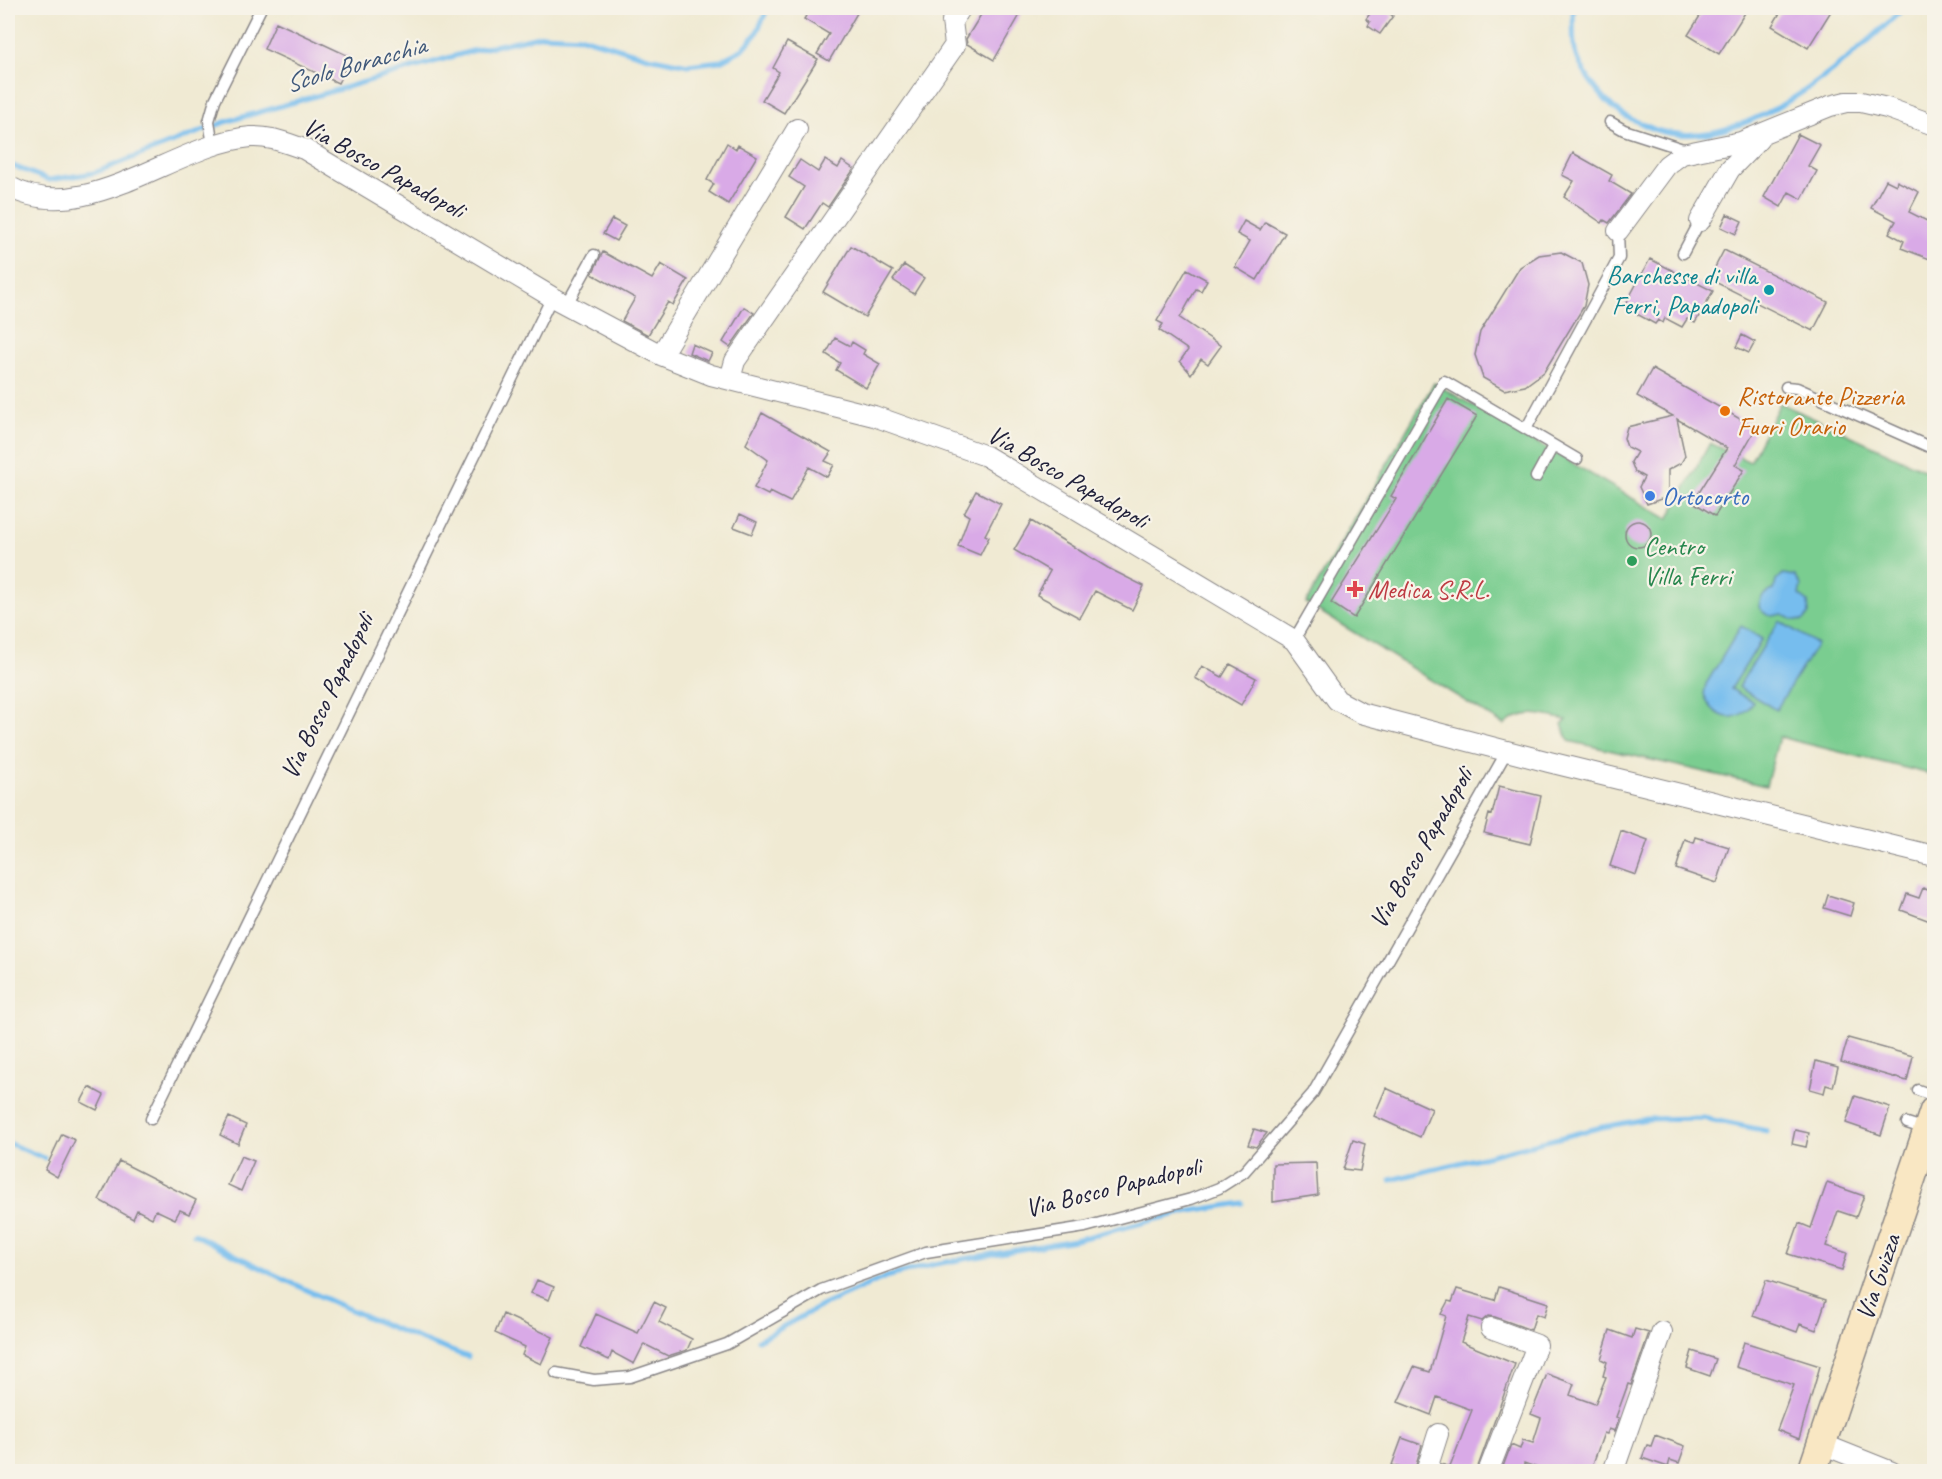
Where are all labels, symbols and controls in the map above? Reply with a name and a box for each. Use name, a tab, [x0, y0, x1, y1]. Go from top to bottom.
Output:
water label: Scolo Boracchia	[281, 27, 432, 100]
street label: Via Bosco Papadopoli	[297, 110, 473, 228]
place label: Barchesse di villa Ferri, Papadopoli	[1607, 259, 1760, 322]
marker: Barchesse di villa Ferri, Papadopoli	[1762, 283, 1776, 297]
place label: Ristorante Pizzeria Fuori Orario	[1737, 380, 1906, 443]
marker: Ristorante Pizzeria Fuori Orario	[1718, 404, 1732, 418]
street label: Via Bosco Papadopoli	[982, 418, 1157, 538]
place label: Ortocorto	[1662, 480, 1750, 513]
marker: Ortocorto	[1643, 489, 1657, 503]
place label: Centro Villa Ferri	[1644, 530, 1735, 593]
marker: Centro Villa Ferri	[1625, 554, 1639, 568]
place label: Medica S.R.L.	[1368, 573, 1490, 606]
marker: Medica S.R.L.	[1346, 580, 1364, 598]
street label: Via Bosco Papadopoli	[273, 605, 383, 784]
street label: Via Bosco Papadopoli	[1362, 759, 1482, 934]
street label: Via Bosco Papadopoli	[1022, 1148, 1207, 1225]
street label: Via Guizza	[1848, 1228, 1909, 1324]

